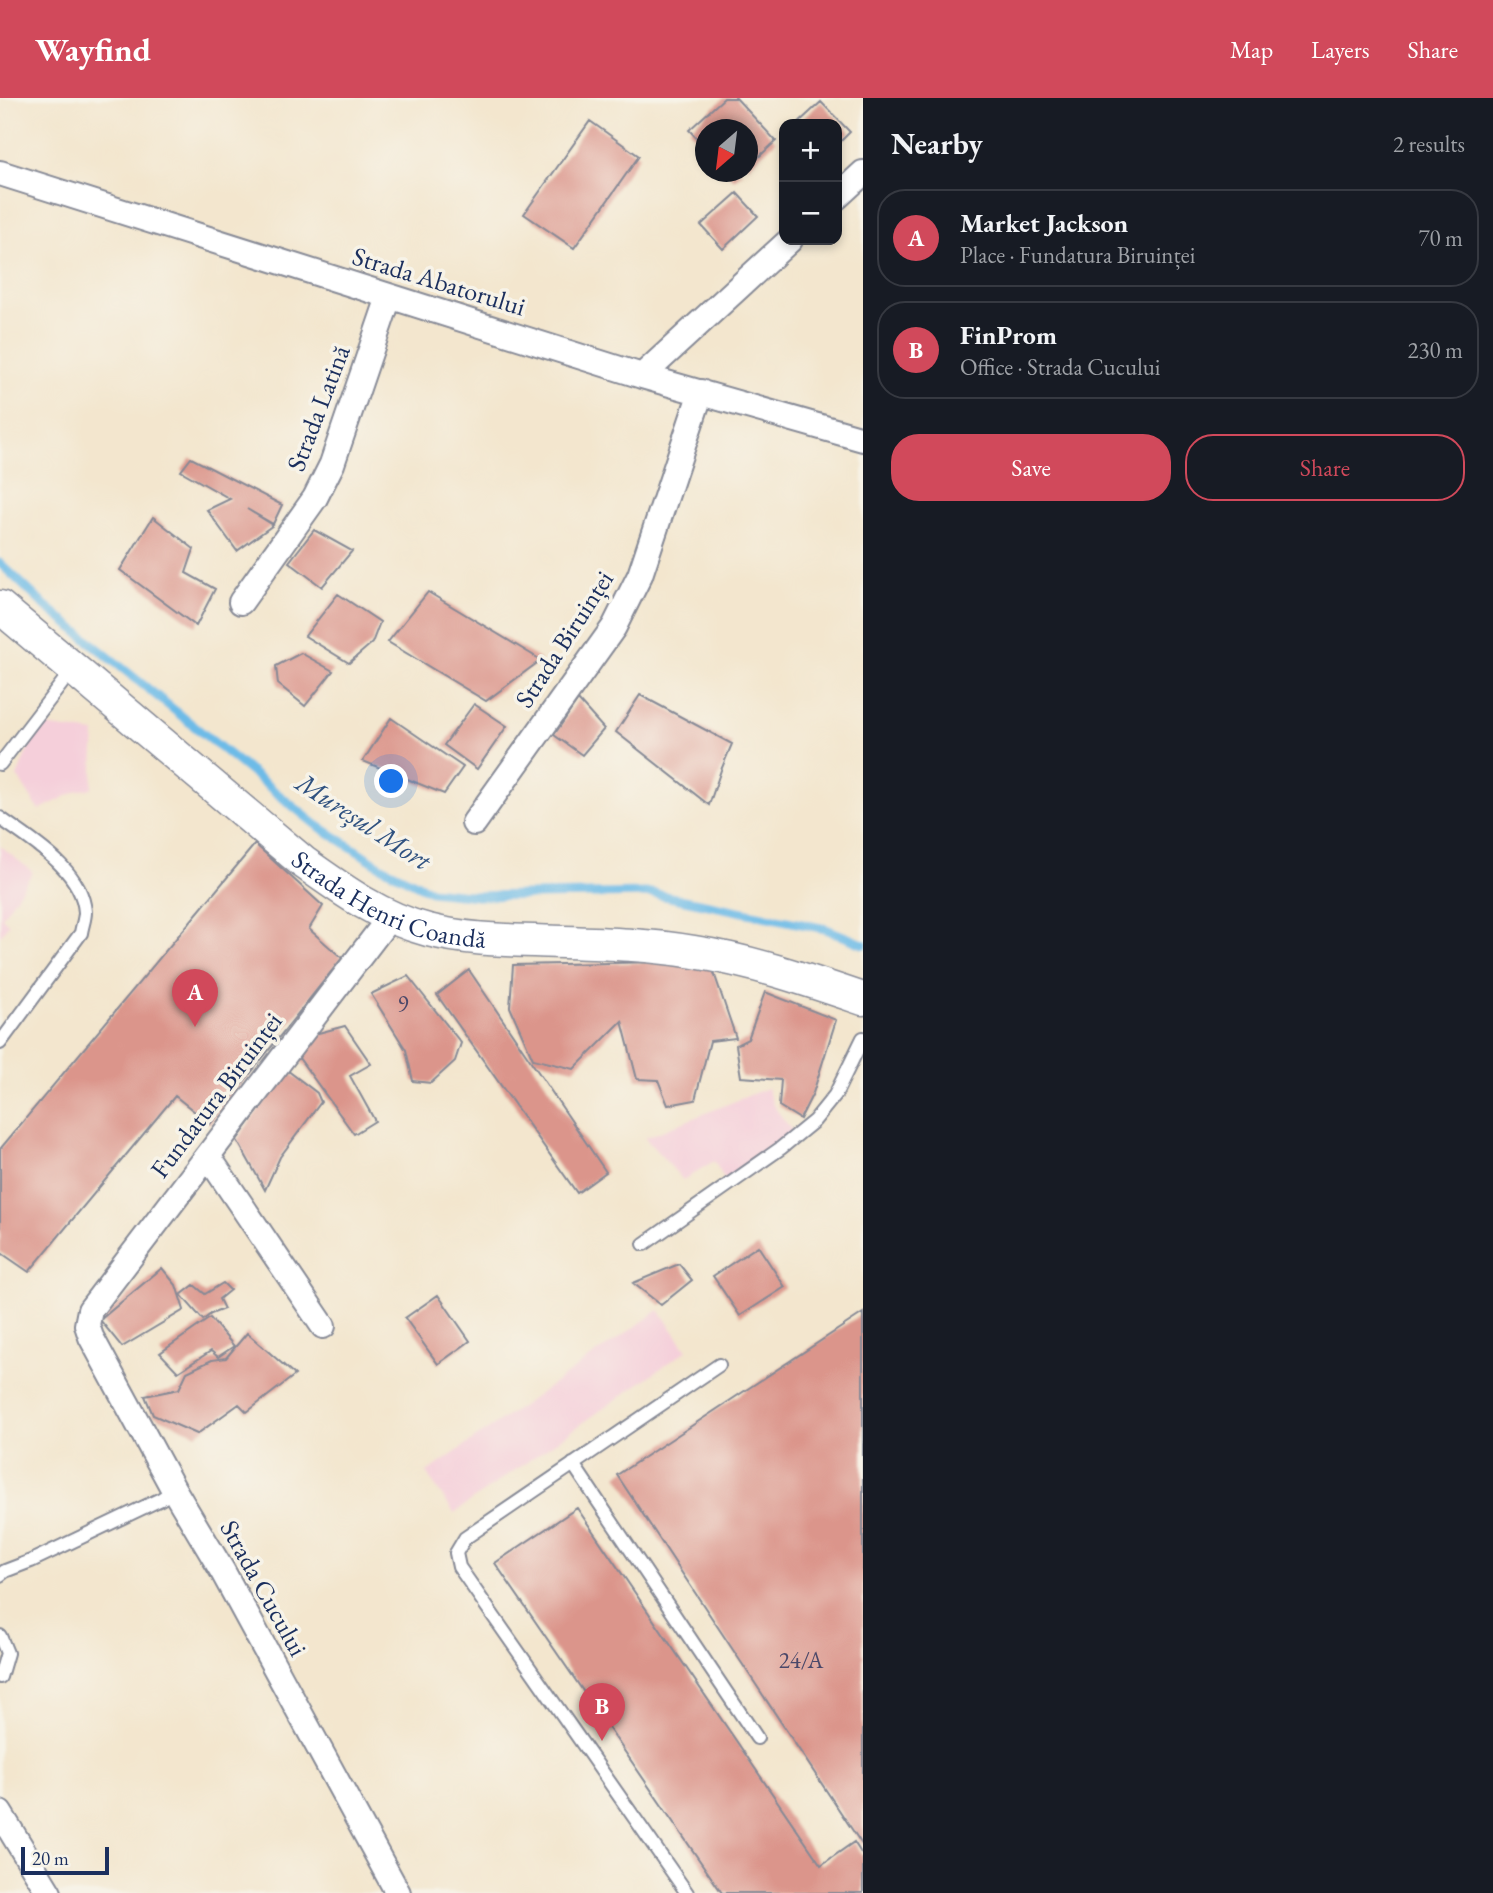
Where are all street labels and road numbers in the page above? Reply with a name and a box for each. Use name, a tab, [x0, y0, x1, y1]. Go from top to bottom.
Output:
street label: Strada Abatorului	[348, 239, 530, 323]
street label: Strada Latină	[278, 340, 358, 476]
street label: Strada Biruinței	[507, 564, 621, 714]
street label: Strada Henri Coandă	[284, 843, 488, 956]
street label: Fundatura Biruinței	[142, 1005, 290, 1185]
street label: Strada Cucului	[213, 1514, 315, 1662]

